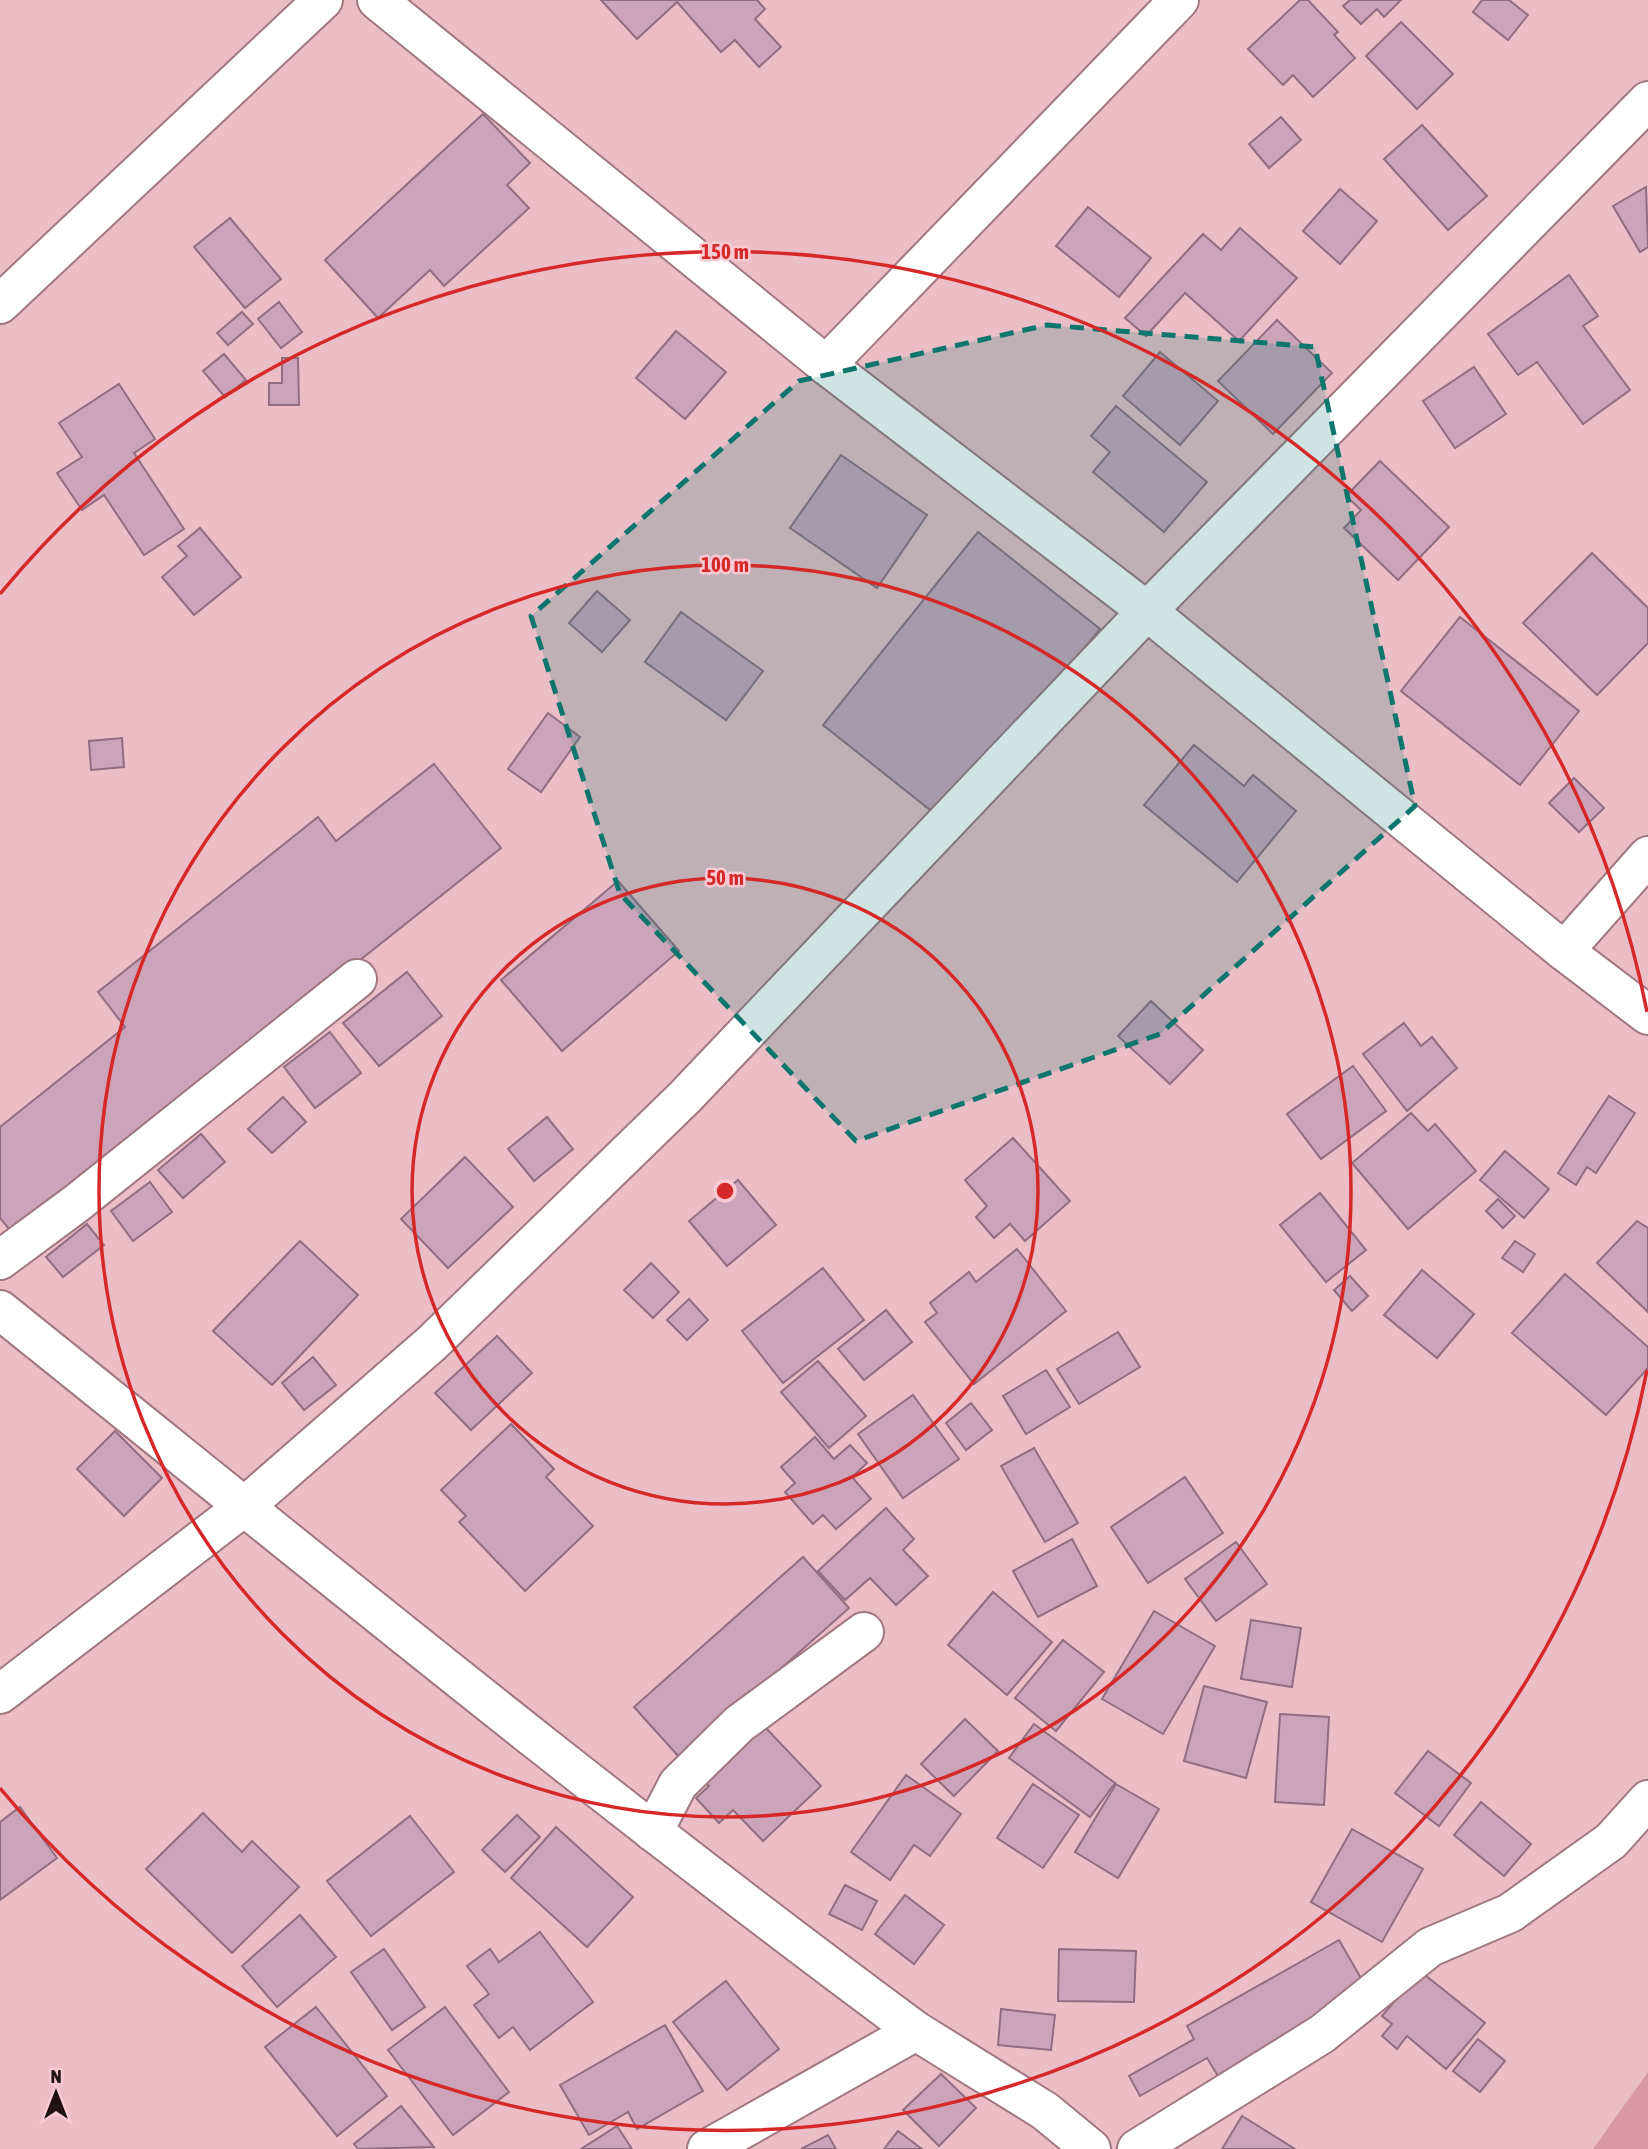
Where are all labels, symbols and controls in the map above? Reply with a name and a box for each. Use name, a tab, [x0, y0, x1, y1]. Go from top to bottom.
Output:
text: 150 m	[701, 239, 749, 263]
text: 100 m	[701, 552, 749, 576]
text: 50 m	[706, 865, 744, 889]
centre of rings	[713, 1179, 737, 1203]
north arrow	[21, 2058, 91, 2128]
text: N	[50, 2065, 62, 2087]

